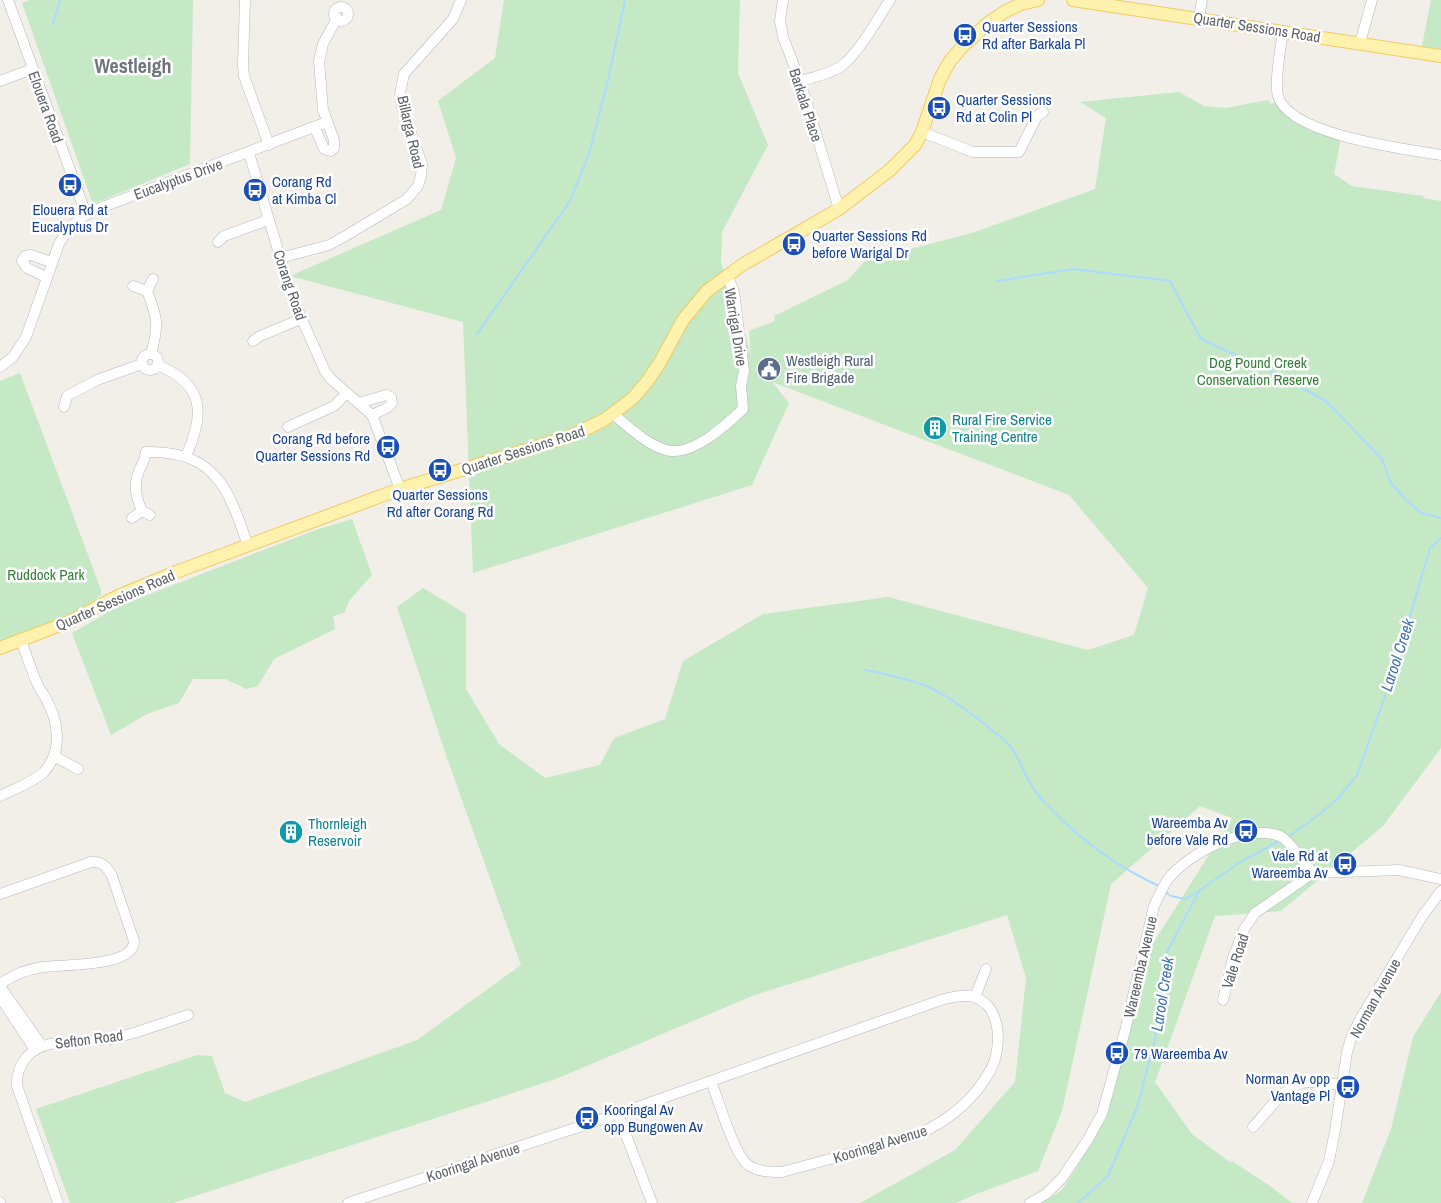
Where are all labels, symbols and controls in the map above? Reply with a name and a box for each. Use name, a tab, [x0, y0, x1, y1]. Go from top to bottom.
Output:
street label: Quarter Sessions Road	[1192, 7, 1322, 47]
place label: Quarter Sessions Rd after Barkala Pl	[982, 16, 1085, 54]
bus stop icon: Quarter Sessions Rd after Barkala Pl	[952, 22, 978, 48]
district label: Westleigh	[94, 52, 172, 79]
street label: Barkala Place	[784, 66, 828, 144]
street label: Elouera Road	[23, 68, 69, 146]
place label: Quarter Sessions Rd at Colin Pl	[956, 89, 1052, 127]
street label: Billarga Road	[392, 93, 430, 171]
bus stop icon: Quarter Sessions Rd at Colin Pl	[926, 95, 952, 121]
street label: Eucalyptus Drive	[131, 153, 225, 205]
place label: Corang Rd at Kimba Cl	[272, 171, 336, 209]
bus stop icon: Elouera Rd at Eucalyptus Dr	[57, 172, 83, 198]
bus stop icon: Corang Rd at Kimba Cl	[242, 177, 268, 203]
place label: Elouera Rd at Eucalyptus Dr	[32, 199, 108, 237]
place label: Quarter Sessions Rd before Warigal Dr	[812, 225, 927, 263]
bus stop icon: Quarter Sessions Rd before Warigal Dr	[781, 231, 807, 257]
street label: Corang Road	[268, 247, 312, 323]
street label: Warrigal Drive	[719, 286, 753, 368]
place label: Westleigh Rural Fire Brigade	[786, 350, 873, 388]
park label: Dog Pound Creek Conservation Reserve	[1197, 352, 1319, 390]
public building icon: Westleigh Rural Fire Brigade	[756, 356, 782, 382]
place label: Rural Fire Service Training Centre	[952, 409, 1052, 447]
building icon: Rural Fire Service Training Centre	[922, 415, 948, 441]
street label: Quarter Sessions Road	[459, 420, 587, 480]
place label: Corang Rd before Quarter Sessions Rd	[255, 428, 370, 466]
bus stop icon: Corang Rd before Quarter Sessions Rd	[375, 434, 401, 460]
bus stop icon: Quarter Sessions Rd after Corang Rd	[427, 457, 453, 483]
place label: Quarter Sessions Rd after Corang Rd	[387, 484, 493, 522]
park label: Ruddock Park	[7, 564, 85, 585]
street label: Quarter Sessions Road	[52, 564, 178, 636]
water label: Larool Creek	[1375, 615, 1419, 694]
place label: Wareemba Av before Vale Rd	[1147, 812, 1229, 850]
place label: Thornleigh Reservoir	[308, 813, 367, 851]
bus stop icon: Wareemba Av before Vale Rd	[1233, 818, 1259, 844]
building icon: Thornleigh Reservoir	[278, 819, 304, 845]
place label: Vale Rd at Wareemba Av	[1251, 845, 1329, 883]
bus stop icon: Vale Rd at Wareemba Av	[1332, 851, 1358, 877]
street label: Wareemba Avenue	[1118, 914, 1162, 1020]
street label: Vale Road	[1216, 931, 1254, 991]
street label: Norman Avenue	[1344, 954, 1406, 1042]
water label: Larool Creek	[1145, 955, 1179, 1033]
street label: Sefton Road	[54, 1024, 124, 1054]
bus stop icon: 79 Wareemba Av	[1104, 1040, 1130, 1066]
place label: 79 Wareemba Av	[1134, 1043, 1229, 1064]
place label: Norman Av opp Vantage Pl	[1245, 1068, 1330, 1106]
bus stop icon: Norman Av opp Vantage Pl	[1335, 1074, 1361, 1100]
place label: Kooringal Av opp Bungowen Av	[604, 1099, 704, 1137]
bus stop icon: Kooringal Av opp Bungowen Av	[574, 1105, 600, 1131]
street label: Kooringal Avenue	[831, 1120, 930, 1168]
street label: Kooringal Avenue	[424, 1137, 522, 1187]

